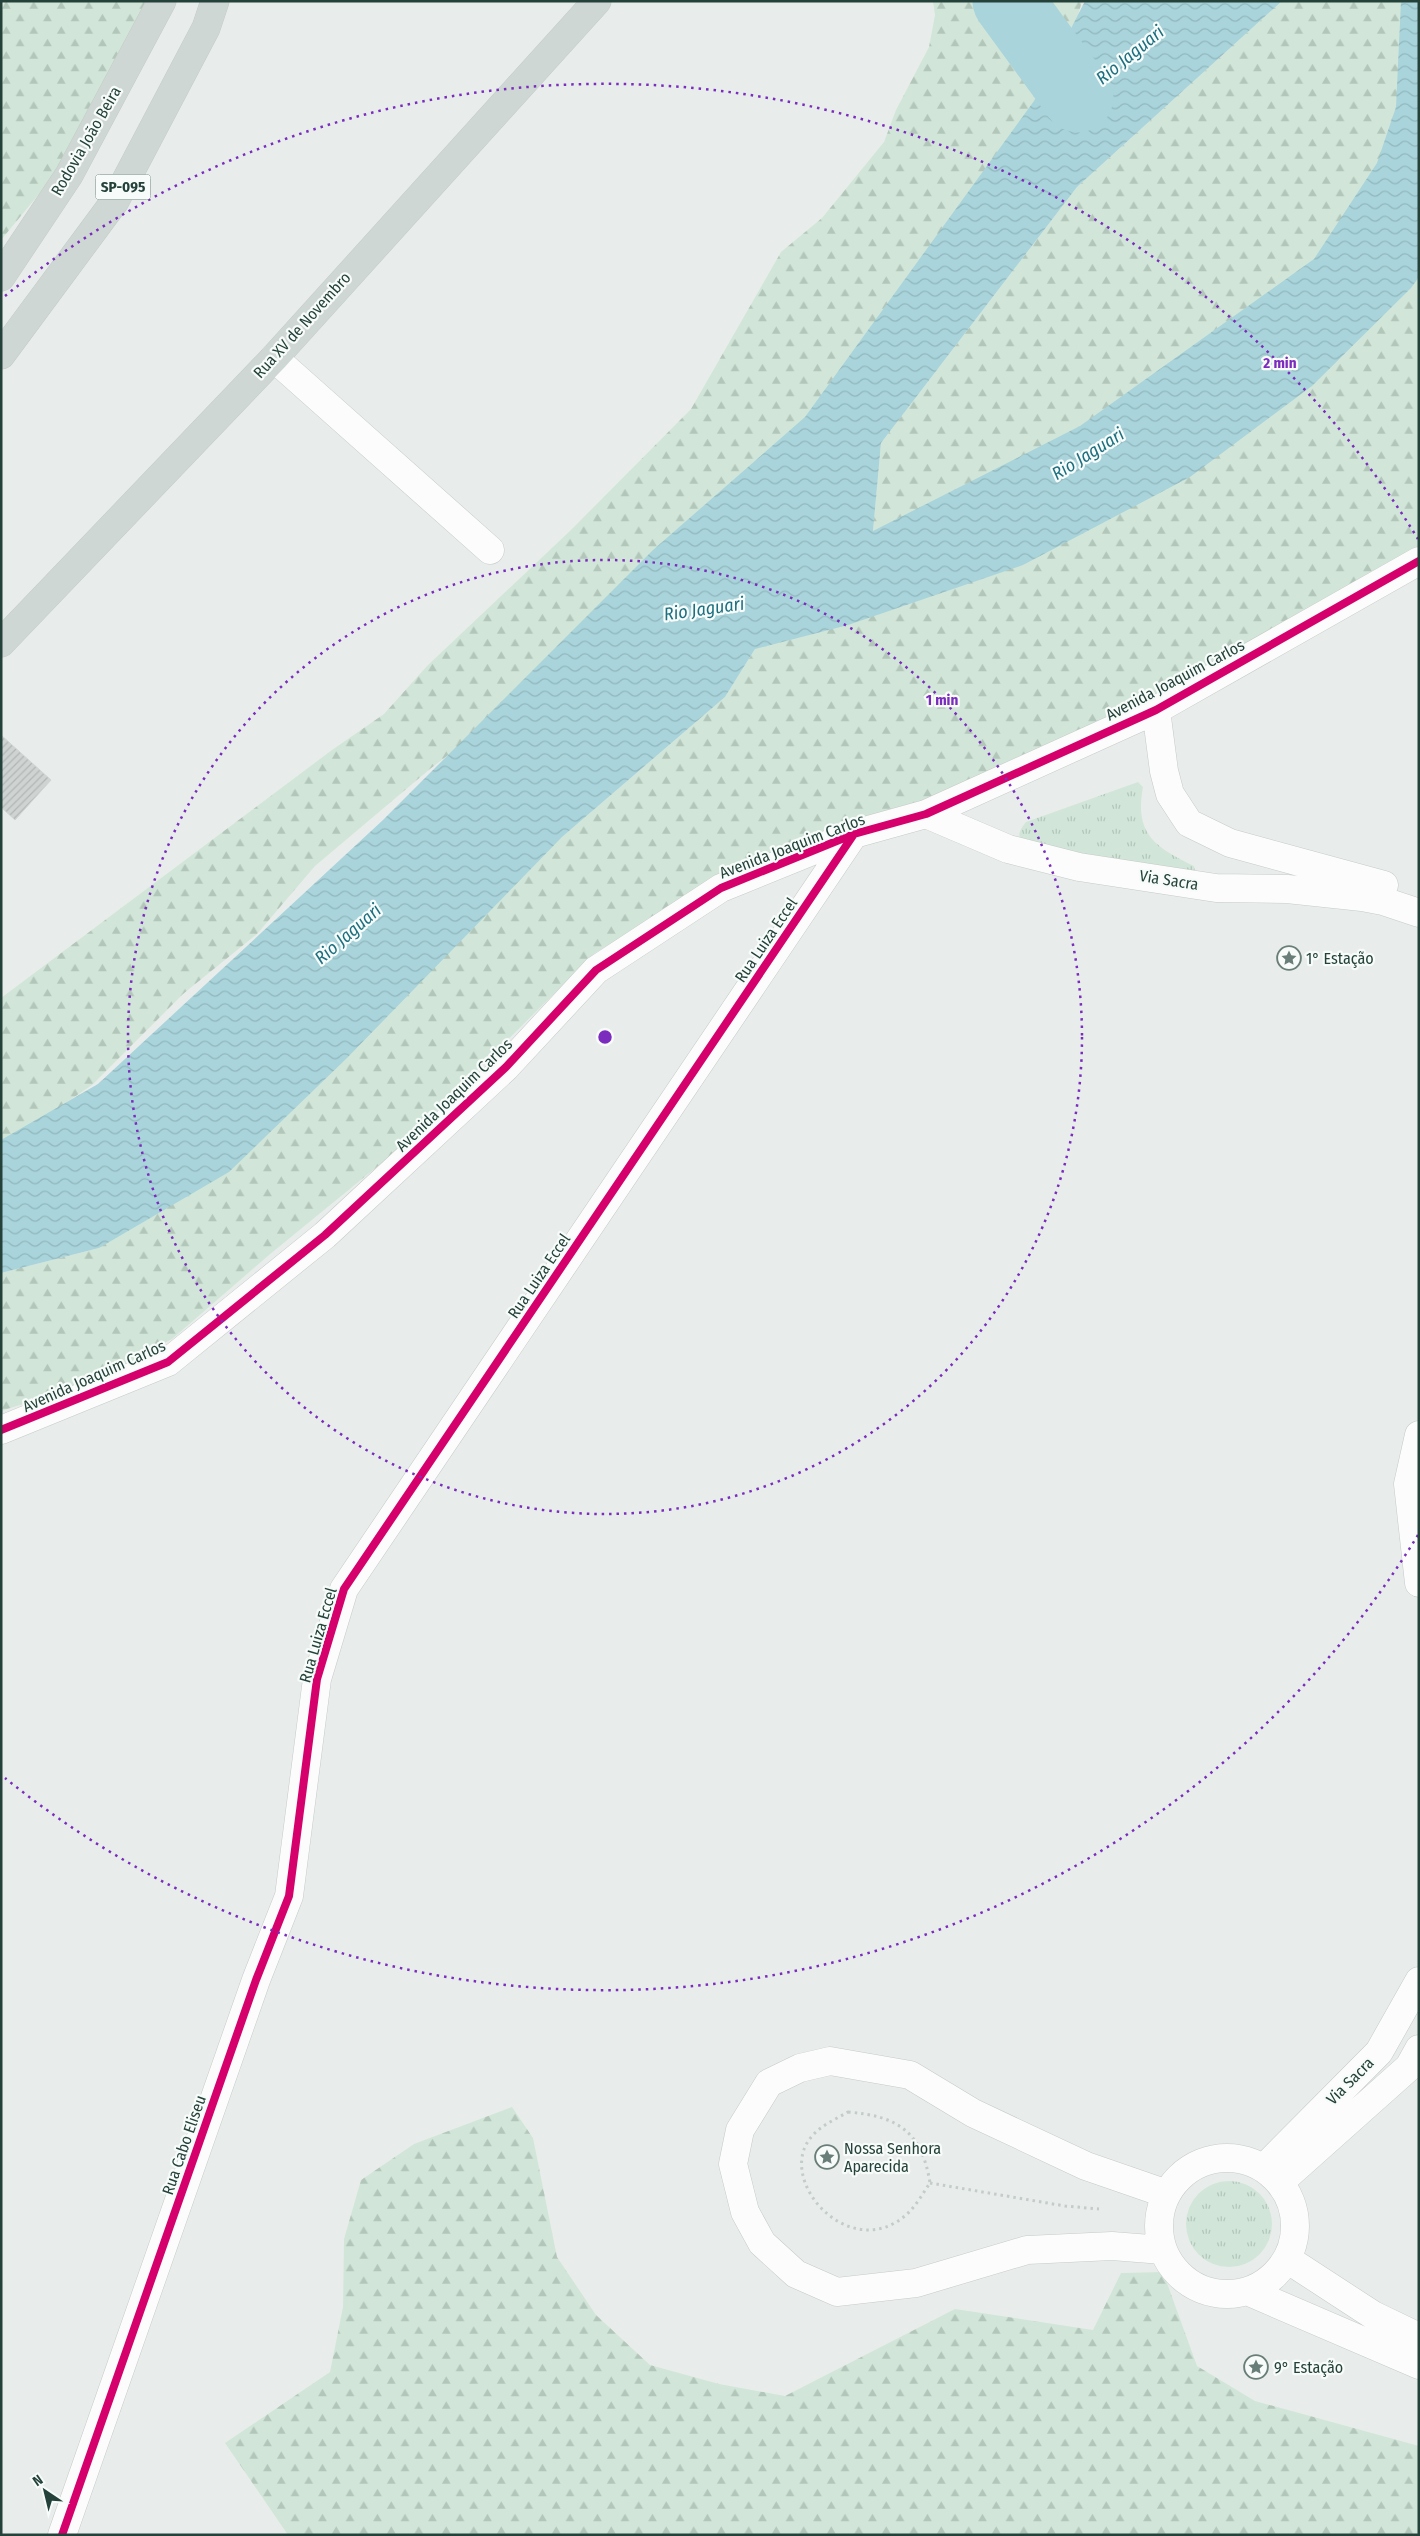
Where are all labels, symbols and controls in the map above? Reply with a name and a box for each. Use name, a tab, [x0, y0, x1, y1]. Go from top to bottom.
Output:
water label: Rio Jaguari	[1092, 21, 1169, 89]
street label: Rodovia João Beira	[47, 83, 125, 199]
road number: SP-095	[96, 174, 150, 200]
street label: Rua XV de Novembro	[249, 268, 355, 382]
text: 2 min	[1262, 354, 1297, 372]
water label: Rio Jaguari	[1048, 423, 1129, 485]
water label: Rio Jaguari	[662, 592, 746, 626]
street label: Avenida Joaquim Carlos	[1102, 635, 1248, 725]
text: 1 min	[926, 691, 958, 709]
street label: Avenida Joaquim Carlos	[717, 809, 868, 883]
street label: Via Sacra	[1138, 866, 1200, 894]
street label: Rua Luiza Eccel	[731, 894, 801, 986]
water label: Rio Jaguari	[310, 899, 386, 969]
place icon: 1° Estação	[1276, 945, 1302, 971]
place label: 1° Estação	[1306, 949, 1374, 968]
centre of rings	[596, 1028, 614, 1046]
street label: Avenida Joaquim Carlos	[392, 1034, 516, 1155]
street label: Rua Luiza Eccel	[504, 1230, 574, 1322]
street label: Avenida Joaquim Carlos	[20, 1336, 169, 1416]
street label: Rua Luiza Eccel	[295, 1585, 341, 1685]
street label: Via Sacra	[1322, 2053, 1378, 2109]
street label: Rua Cabo Eliseu	[158, 2093, 210, 2197]
place label: Nossa Senhora Aparecida	[844, 2139, 941, 2176]
place icon: Nossa Senhora Aparecida	[814, 2144, 840, 2170]
place icon: 9° Estação	[1243, 2354, 1269, 2380]
place label: 9° Estação	[1274, 2358, 1343, 2377]
north arrow	[20, 2466, 70, 2516]
text: N	[30, 2471, 46, 2490]

